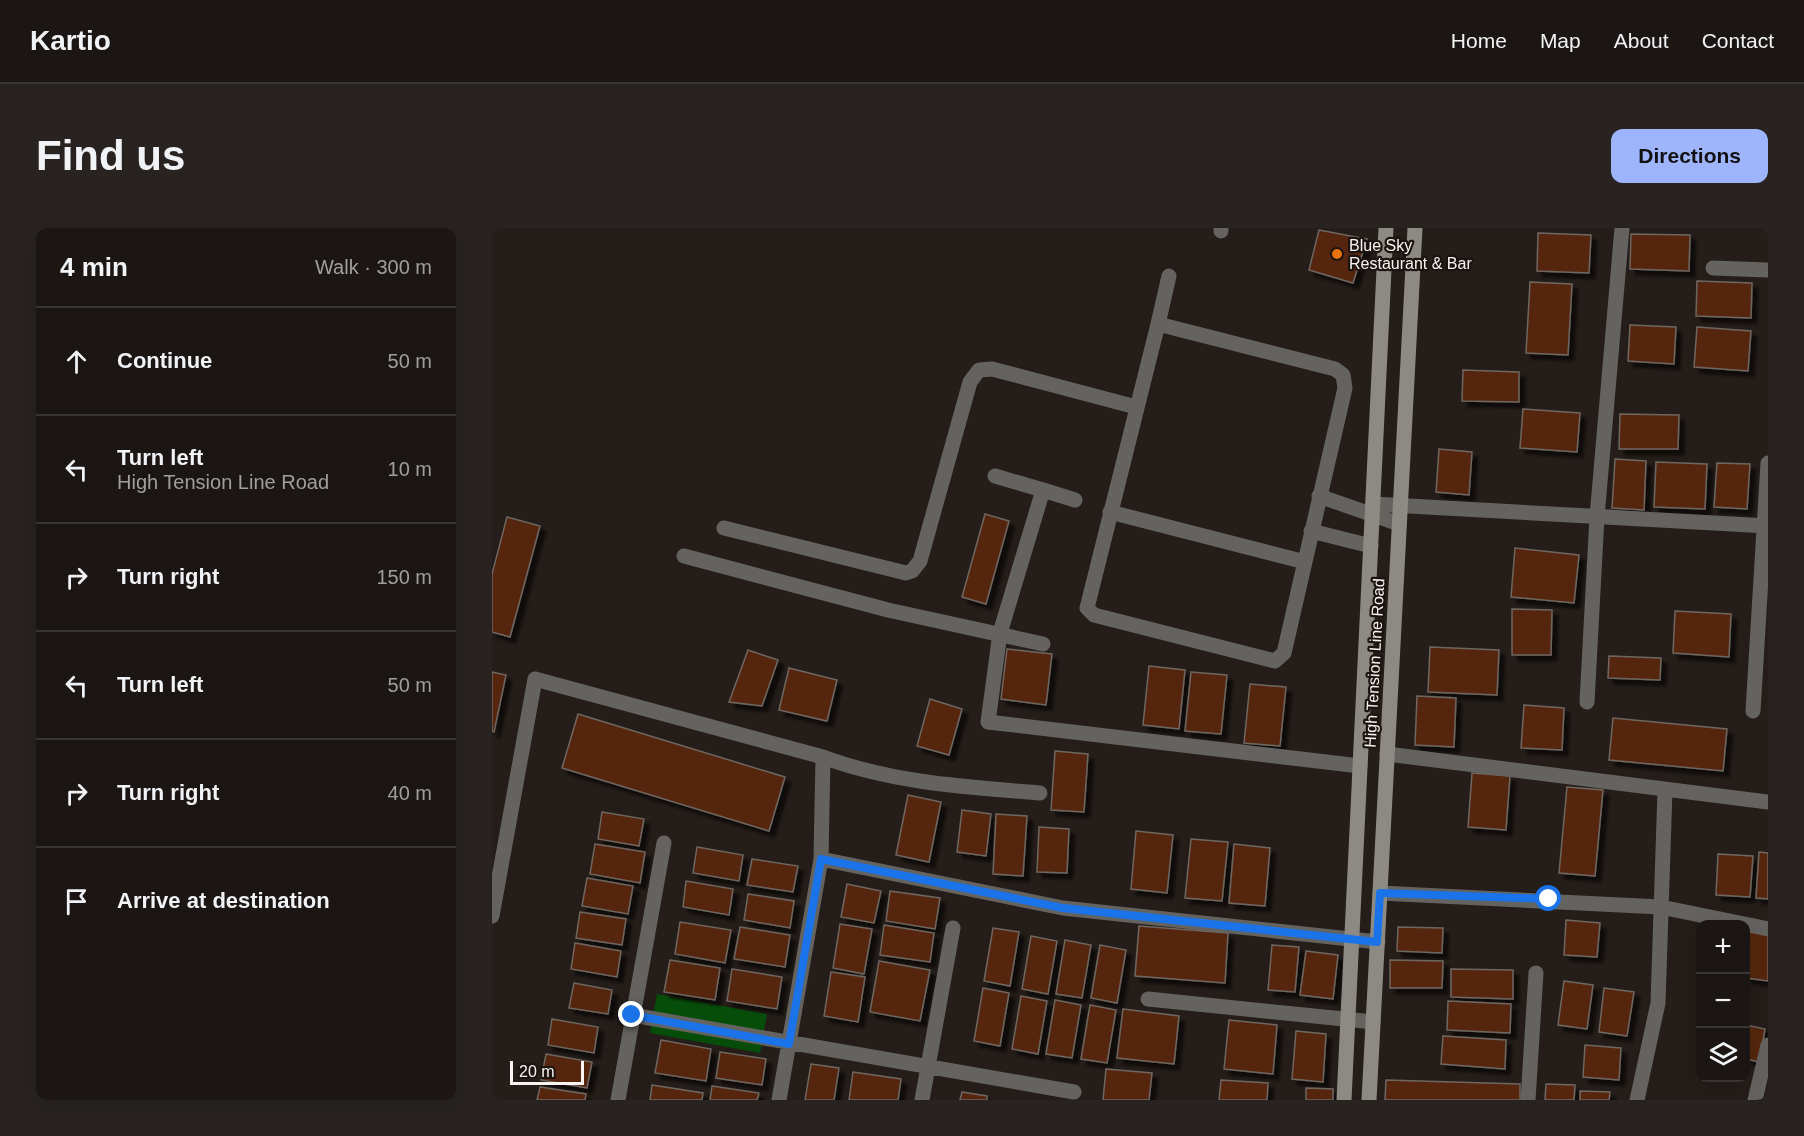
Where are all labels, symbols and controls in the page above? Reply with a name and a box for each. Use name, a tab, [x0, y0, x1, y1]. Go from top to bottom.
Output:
text: Kartio	[30, 25, 111, 56]
text: Home	[1451, 29, 1507, 52]
text: Map	[1540, 29, 1581, 52]
text: About	[1614, 29, 1669, 52]
text: Contact	[1702, 29, 1774, 52]
button: Directions	[1611, 129, 1768, 183]
text: Find us	[36, 132, 185, 179]
place label: Blue Sky Restaurant & Bar	[1349, 237, 1472, 272]
marker: Blue Sky Restaurant & Bar	[1330, 247, 1344, 261]
text: 4 min	[60, 252, 128, 282]
text: Walk · 300 m	[315, 256, 432, 278]
icon: ahead	[60, 345, 93, 378]
text: Continue	[117, 348, 212, 373]
text: 50 m	[388, 350, 432, 372]
text: Turn left	[117, 445, 203, 470]
icon: left	[60, 453, 93, 486]
text: 10 m	[388, 458, 432, 480]
text: High Tension Line Road	[117, 471, 329, 493]
icon: right	[60, 561, 93, 594]
text: Turn right	[117, 564, 219, 589]
text: 150 m	[376, 566, 432, 588]
street label: High Tension Line Road	[1362, 578, 1387, 748]
icon: left	[60, 669, 93, 702]
text: Turn left	[117, 672, 203, 697]
text: 50 m	[388, 674, 432, 696]
icon: right	[60, 777, 93, 810]
text: Turn right	[117, 780, 219, 805]
text: 40 m	[388, 782, 432, 804]
icon: arrive	[60, 885, 93, 918]
route start	[1535, 885, 1561, 911]
text: Arrive at destination	[117, 888, 330, 913]
map controls	[1696, 920, 1750, 1082]
button: +	[1696, 920, 1750, 974]
button: −	[1696, 974, 1750, 1028]
route end	[618, 1001, 644, 1027]
button: layers	[1696, 1028, 1750, 1082]
scale bar	[510, 1058, 584, 1086]
text: 20 m	[519, 1063, 555, 1080]

